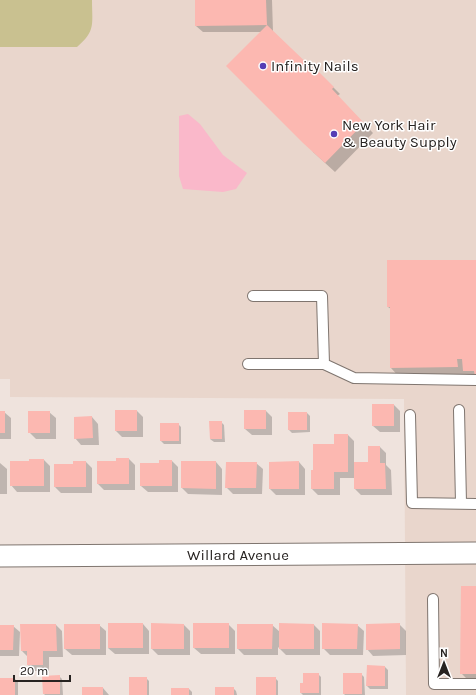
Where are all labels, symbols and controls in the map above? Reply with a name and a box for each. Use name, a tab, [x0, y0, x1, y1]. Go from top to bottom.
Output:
place label: Infinity Nails	[271, 57, 359, 75]
marker: Infinity Nails	[258, 61, 268, 71]
place label: New York Hair & Beauty Supply	[342, 116, 457, 151]
marker: New York Hair & Beauty Supply	[329, 129, 339, 139]
street label: Willard Avenue	[187, 546, 289, 564]
north arrow	[424, 643, 464, 683]
text: N	[440, 647, 448, 660]
scale bar	[14, 657, 70, 683]
text: 20 m	[20, 664, 48, 678]

